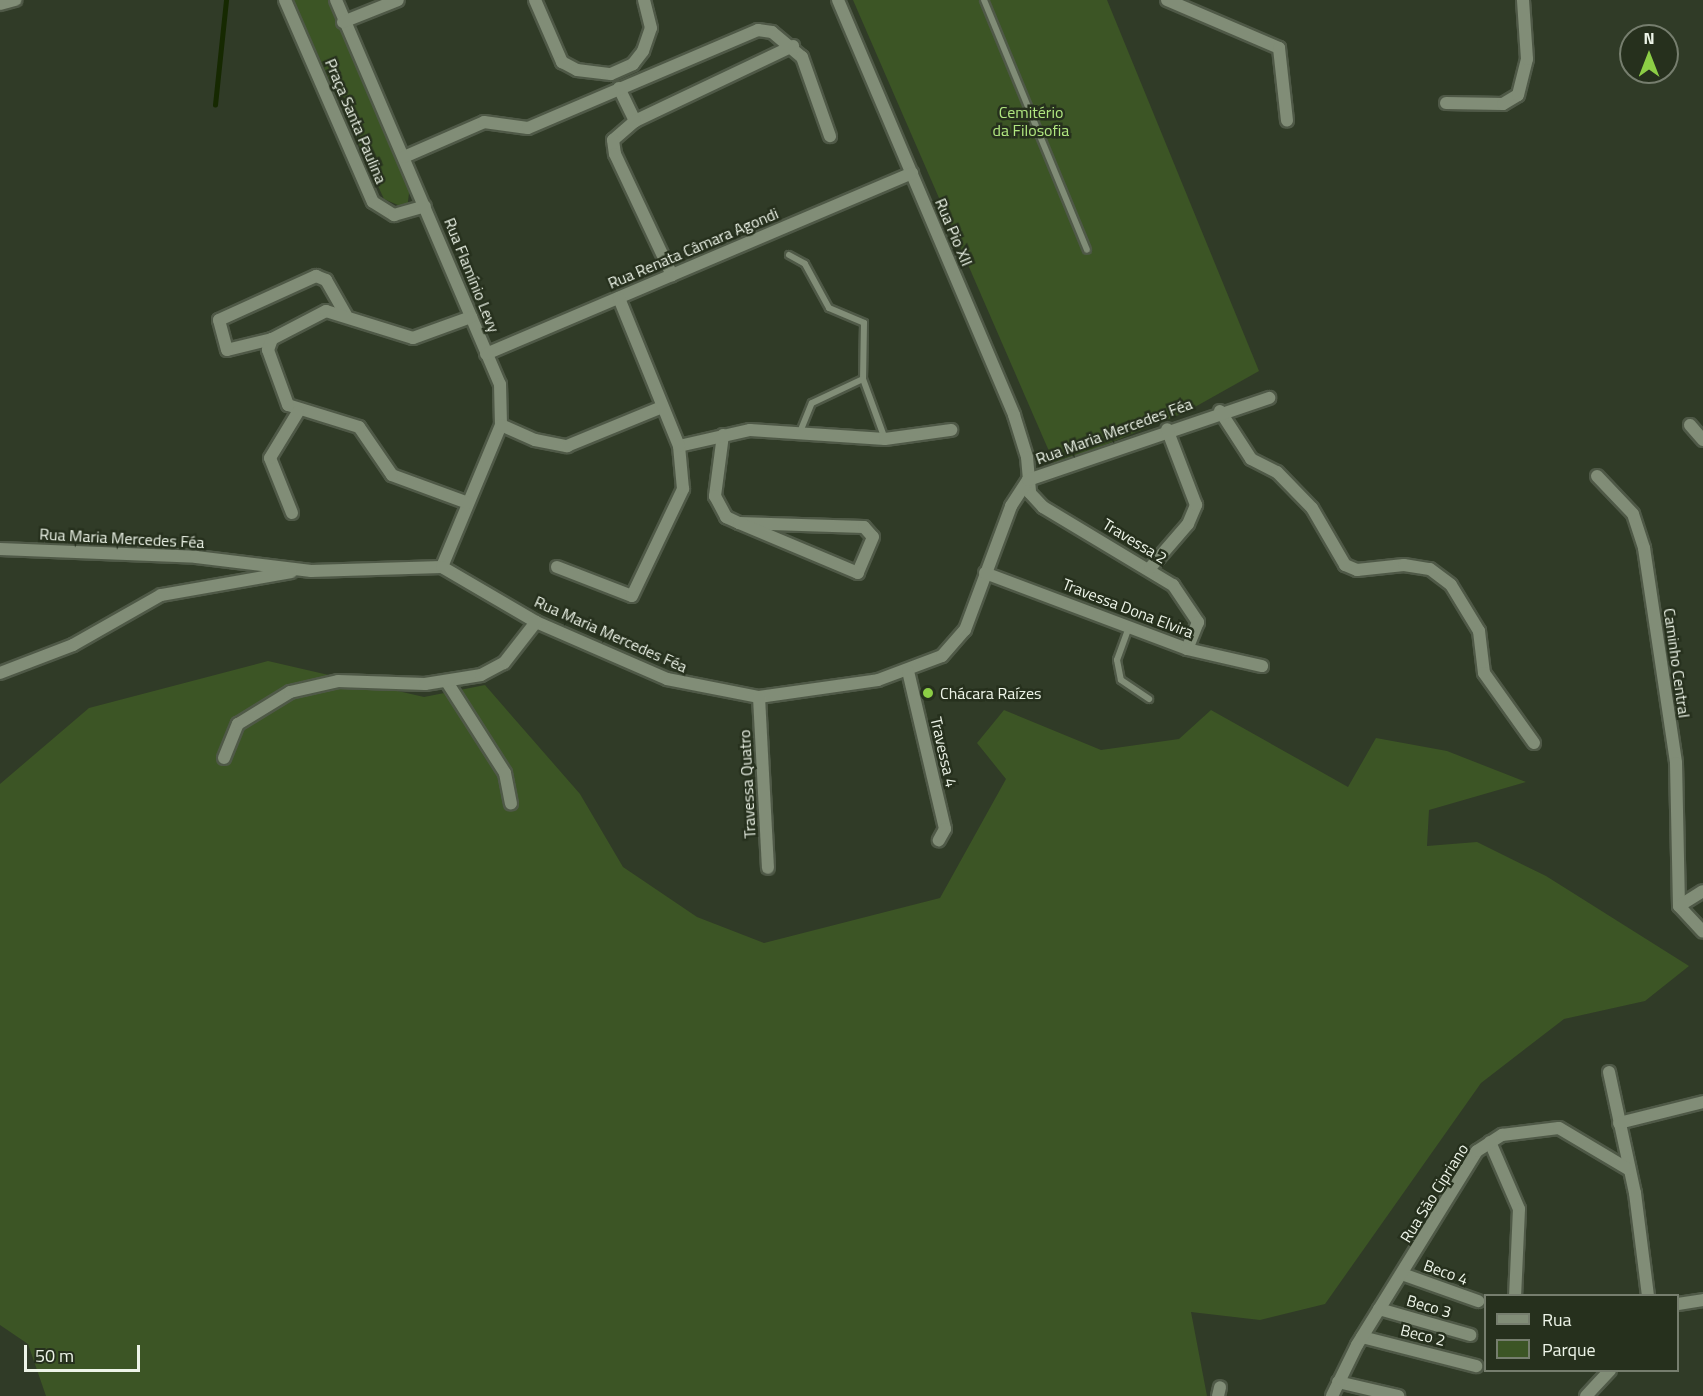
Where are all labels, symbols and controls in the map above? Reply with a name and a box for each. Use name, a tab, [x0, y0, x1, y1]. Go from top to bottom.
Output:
north arrow	[1619, 24, 1679, 84]
text: N	[1643, 26, 1655, 50]
street label: Praça Santa Paulina	[321, 56, 391, 186]
park label: Cemitério da Filosofia	[993, 102, 1069, 140]
street label: Rua Pio XII	[931, 195, 977, 269]
street label: Rua Renata Câmara Agondi	[605, 203, 781, 293]
street label: Rua Flamínio Levy	[440, 215, 504, 335]
street label: Rua Maria Mercedes Féa	[1033, 394, 1195, 468]
street label: Travessa 2	[1099, 514, 1171, 568]
street label: Rua Maria Mercedes Féa	[39, 524, 205, 552]
street label: Travessa Dona Elvira	[1060, 574, 1196, 642]
street label: Rua Maria Mercedes Féa	[532, 592, 690, 676]
street label: Caminho Central	[1660, 607, 1694, 719]
place label: Chácara Raízes	[940, 683, 1042, 703]
marker: Chácara Raízes	[921, 686, 935, 700]
street label: Travessa 4	[927, 715, 961, 789]
street label: Travessa Quatro	[735, 729, 759, 839]
street label: Rua São Cipriano	[1396, 1140, 1472, 1246]
street label: Beco 4	[1421, 1255, 1471, 1289]
street label: Beco 3	[1404, 1290, 1454, 1322]
legend	[1484, 1294, 1679, 1372]
text: Rua	[1542, 1306, 1572, 1333]
street label: Beco 2	[1398, 1320, 1448, 1350]
scale bar	[27, 1333, 142, 1371]
text: Parque	[1542, 1336, 1596, 1363]
text: 50 m	[35, 1342, 74, 1369]

